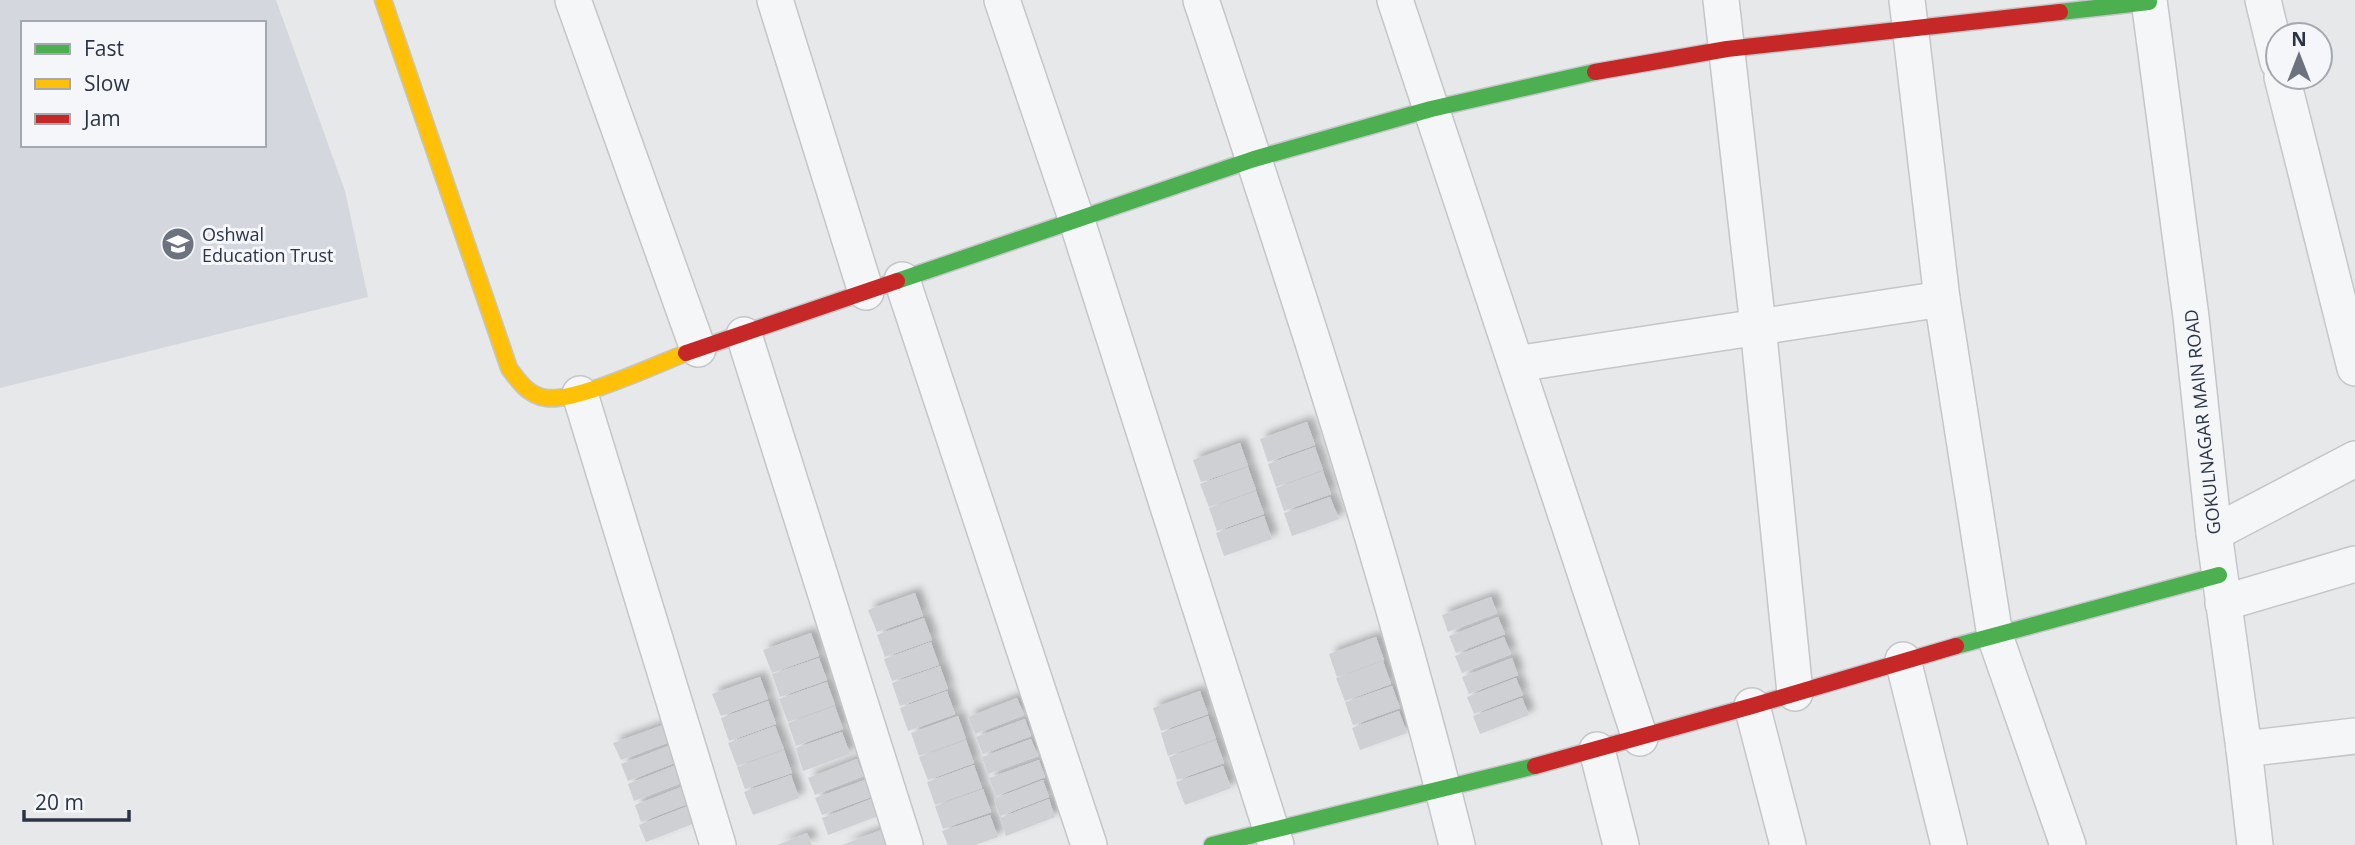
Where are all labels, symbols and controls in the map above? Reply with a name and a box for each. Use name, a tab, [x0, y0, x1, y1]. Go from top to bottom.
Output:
legend	[21, 21, 266, 147]
north arrow	[2264, 21, 2334, 91]
text: N	[2291, 26, 2307, 52]
text: Fast	[84, 34, 124, 62]
text: Slow	[84, 69, 130, 97]
text: Jam	[82, 104, 121, 132]
place label: Oshwal Education Trust	[202, 222, 333, 267]
school or university icon: Oshwal Education Trust	[159, 225, 197, 263]
street label: GOKULNAGAR MAIN ROAD	[2178, 308, 2226, 536]
scale bar	[24, 778, 130, 822]
text: 20 m	[35, 788, 84, 816]

